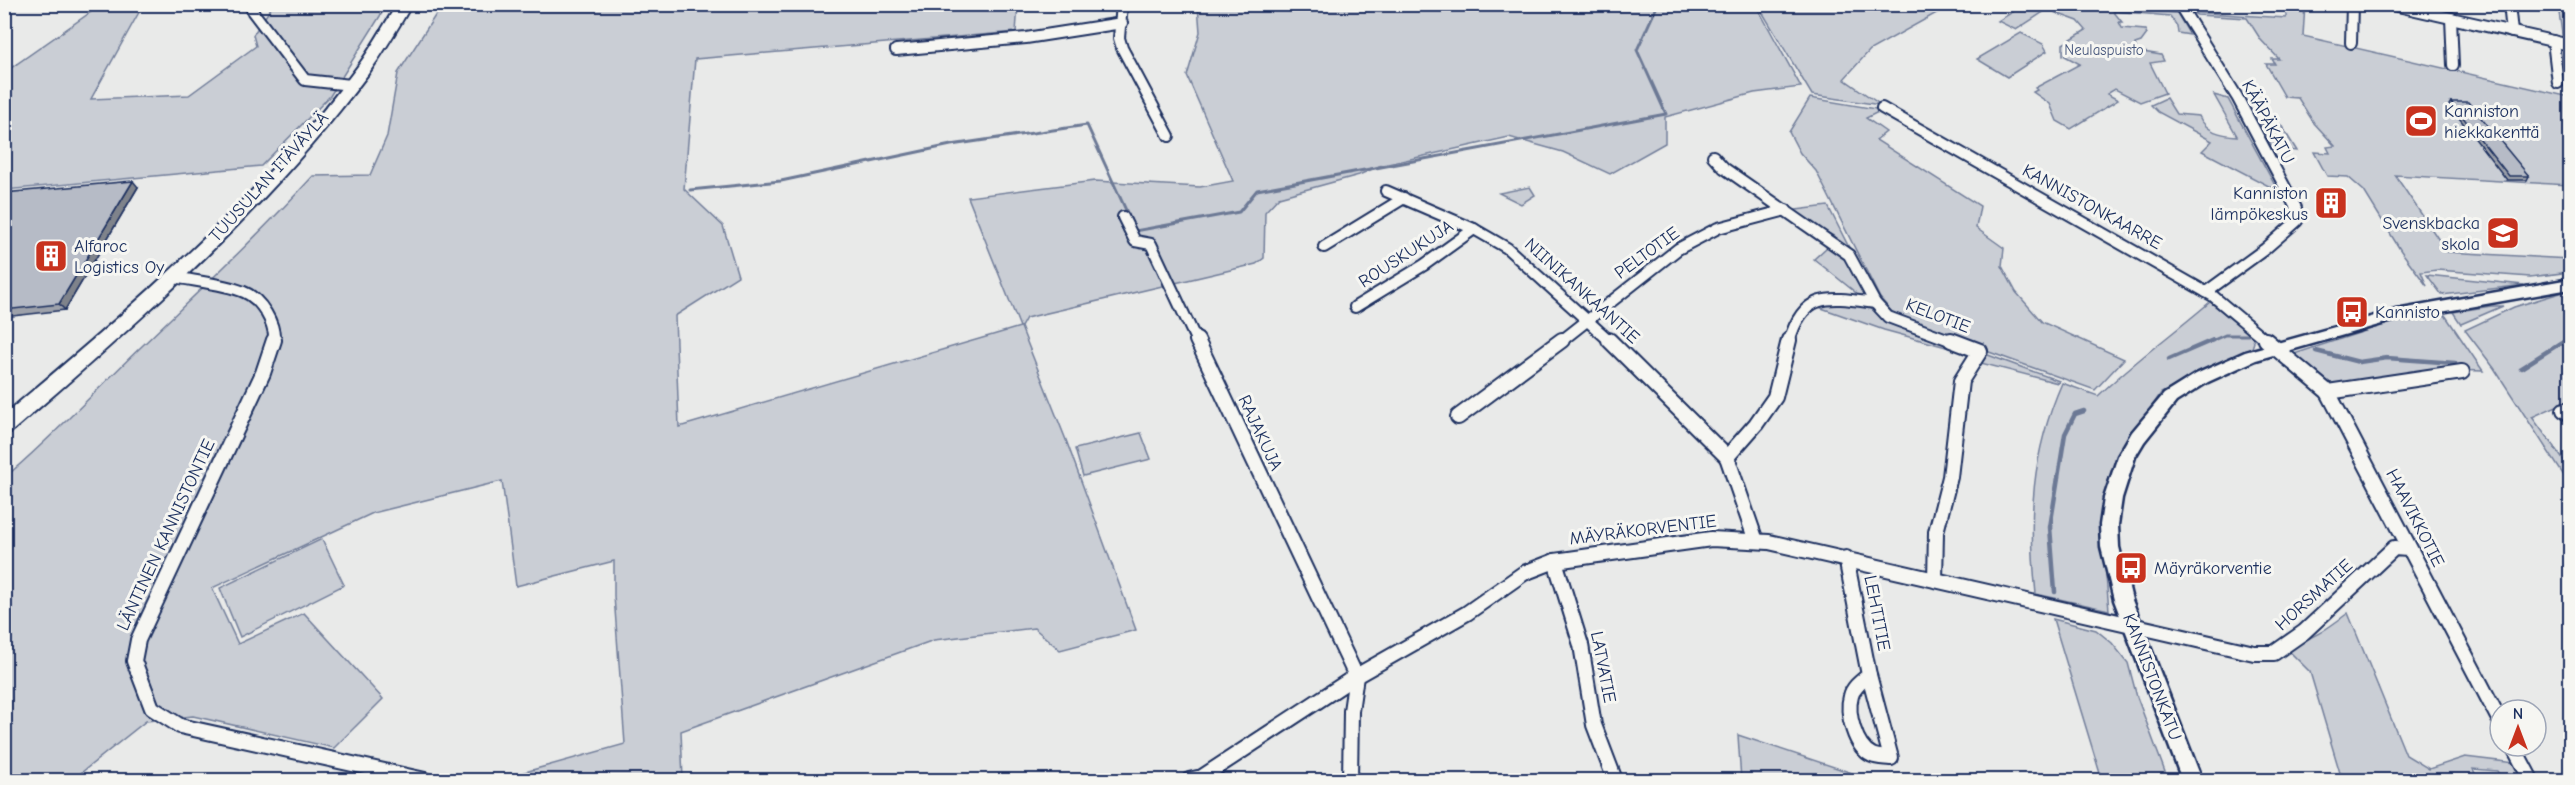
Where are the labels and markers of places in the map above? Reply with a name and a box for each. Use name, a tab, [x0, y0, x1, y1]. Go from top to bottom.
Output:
place label: Kanniston hiekkakenttä	[2444, 101, 2539, 143]
sports icon: Kanniston hiekkakenttä	[2403, 103, 2439, 139]
place label: Kanniston lämpökeskus	[2211, 183, 2308, 225]
building icon: Kanniston lämpökeskus	[2313, 185, 2349, 221]
place label: Svenskbacka skola	[2383, 213, 2480, 255]
school or university icon: Svenskbacka skola	[2485, 215, 2521, 251]
place label: Alfaroc Logistics Oy	[74, 236, 165, 278]
building icon: Alfaroc Logistics Oy	[33, 238, 69, 274]
bus stop icon: Kannisto	[2334, 294, 2370, 330]
place label: Kannisto	[2375, 302, 2440, 323]
bus stop icon: Mäyräkorventie	[2113, 550, 2149, 586]
place label: Mäyräkorventie	[2154, 558, 2272, 579]

